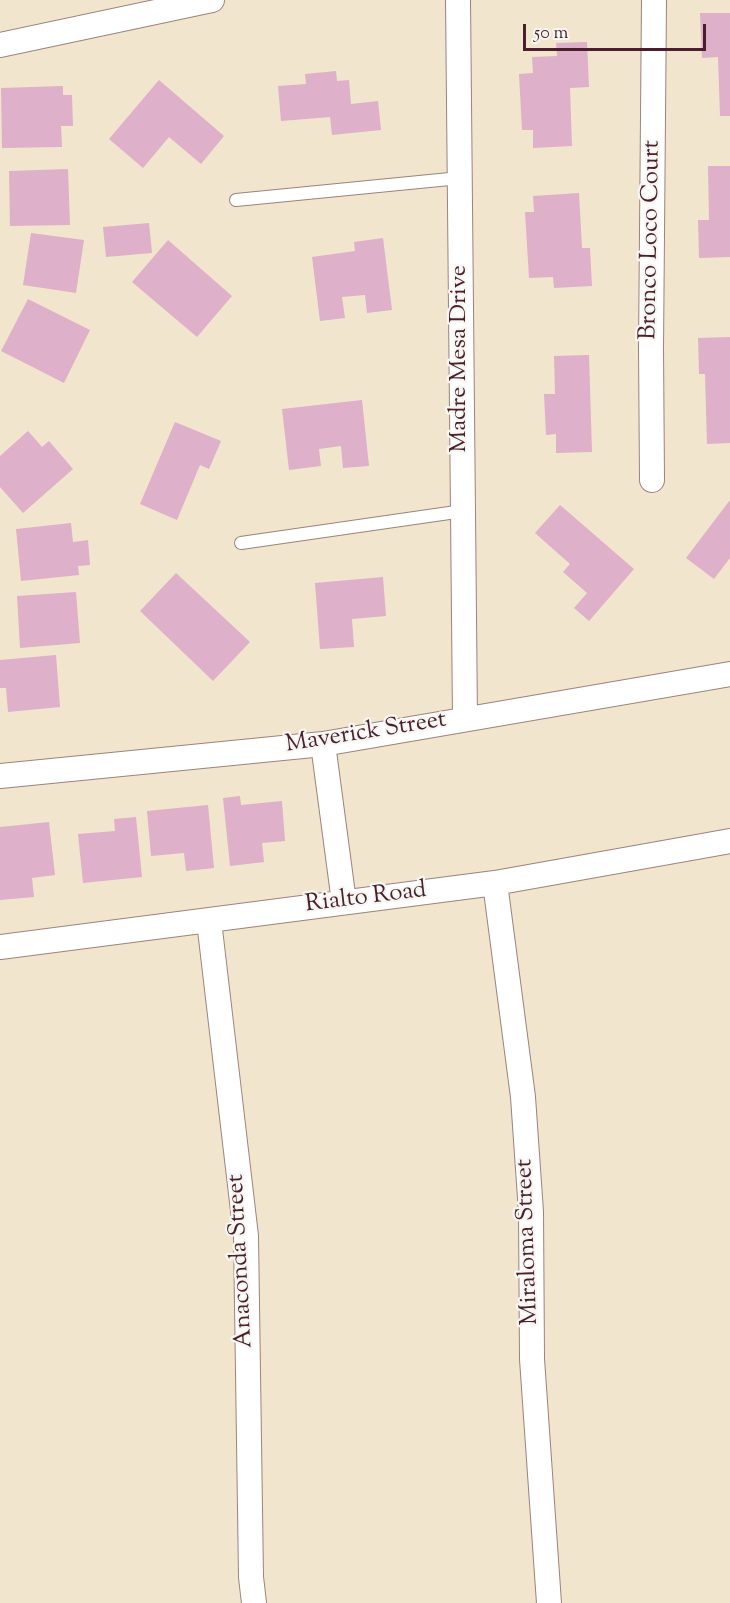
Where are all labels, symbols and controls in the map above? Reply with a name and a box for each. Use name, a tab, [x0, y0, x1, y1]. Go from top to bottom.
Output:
scale bar	[526, 12, 709, 50]
text: 50 m	[534, 21, 568, 47]
street label: Bronco Loco Court	[636, 140, 668, 340]
street label: Madre Mesa Drive	[447, 265, 475, 453]
street label: Maverick Street	[284, 707, 448, 761]
street label: Rialto Road	[304, 877, 428, 921]
street label: Miraloma Street	[512, 1158, 546, 1326]
street label: Anaconda Street	[223, 1173, 261, 1349]

